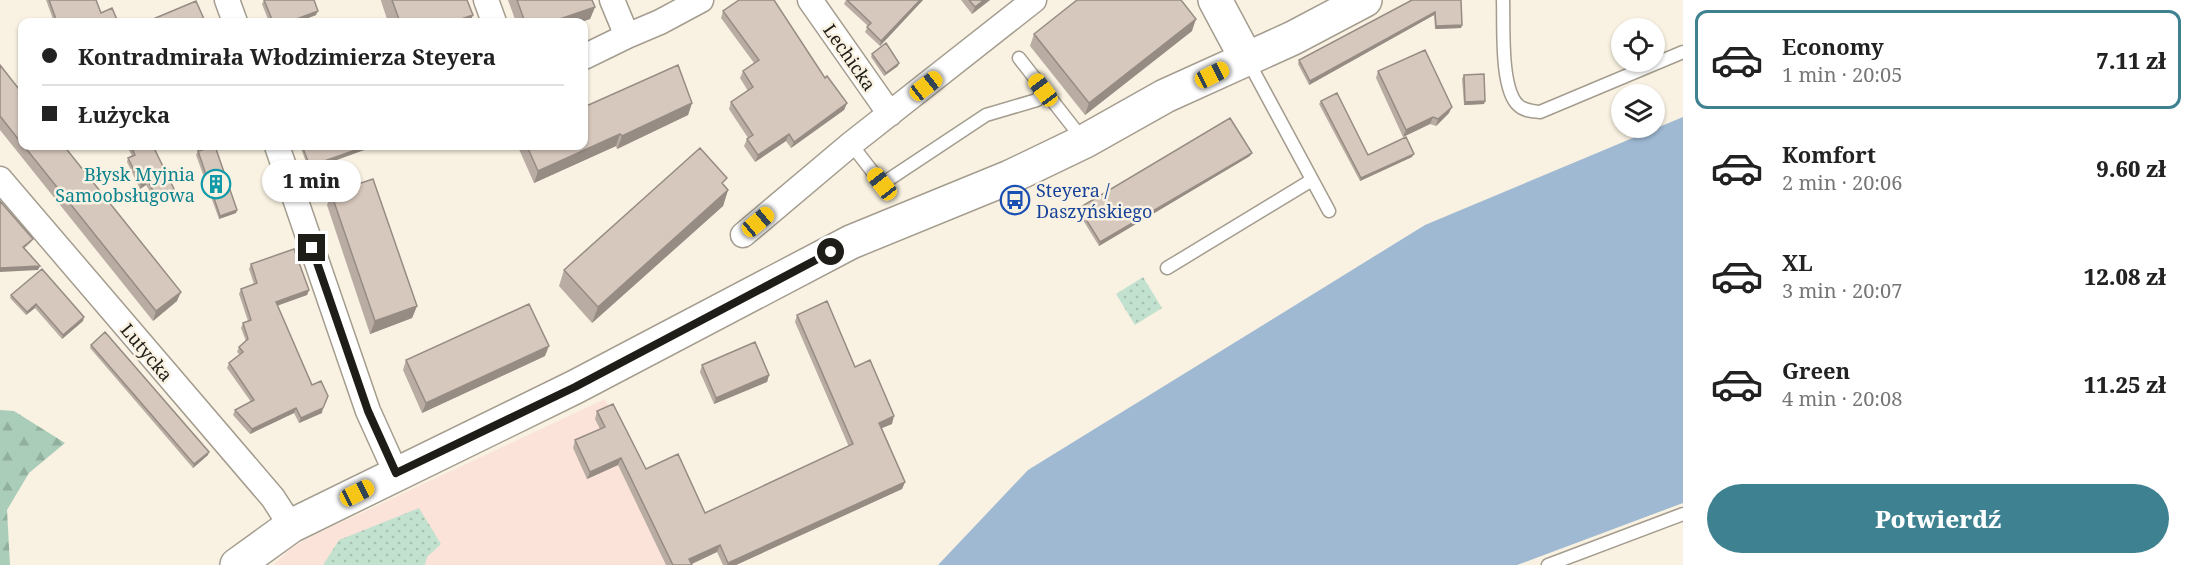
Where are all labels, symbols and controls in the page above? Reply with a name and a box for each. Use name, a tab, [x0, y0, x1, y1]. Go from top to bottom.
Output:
map controls	[1611, 18, 1665, 138]
button: locate	[1611, 18, 1665, 72]
street label: Lechicka	[818, 19, 882, 95]
text: Economy	[1782, 31, 1884, 61]
icon: car	[1710, 33, 1764, 87]
text: Kontradmirała Włodzimierza Steyera	[78, 41, 496, 71]
text: 7.11 zł	[2096, 45, 2166, 75]
car	[1192, 59, 1232, 91]
text: 1 min · 20:05	[1782, 61, 1902, 88]
car	[906, 68, 946, 104]
car	[1025, 70, 1061, 110]
button: layers	[1611, 84, 1665, 138]
text: Łużycka	[78, 99, 170, 129]
text: Komfort	[1782, 139, 1876, 169]
icon: car	[1710, 141, 1764, 195]
text: 9.60 zł	[2096, 153, 2166, 183]
callout: 1 min	[262, 161, 362, 203]
place label: Błysk Myjnia Samoobsługowa	[55, 162, 195, 207]
car	[864, 164, 900, 204]
text: 1 min	[283, 167, 340, 194]
building icon: Błysk Myjnia Samoobsługowa	[200, 168, 232, 200]
text: 2 min · 20:06	[1782, 169, 1902, 196]
place label: Steyera / Daszyńskiego	[1036, 178, 1152, 223]
bus stop icon: Steyera / Daszyńskiego	[999, 184, 1031, 216]
car	[738, 204, 778, 240]
route end	[298, 234, 325, 261]
route start	[817, 238, 844, 265]
text: XL	[1782, 247, 1813, 277]
icon: car	[1710, 249, 1764, 303]
text: 12.08 zł	[2084, 261, 2166, 291]
text: 3 min · 20:07	[1782, 277, 1902, 304]
street label: Lutycka	[116, 318, 178, 386]
text: Green	[1782, 355, 1850, 385]
icon: car	[1710, 357, 1764, 411]
text: 11.25 zł	[2084, 369, 2166, 399]
text: 4 min · 20:08	[1782, 385, 1902, 412]
car	[337, 477, 377, 509]
button: Potwierdź	[1707, 484, 2169, 553]

